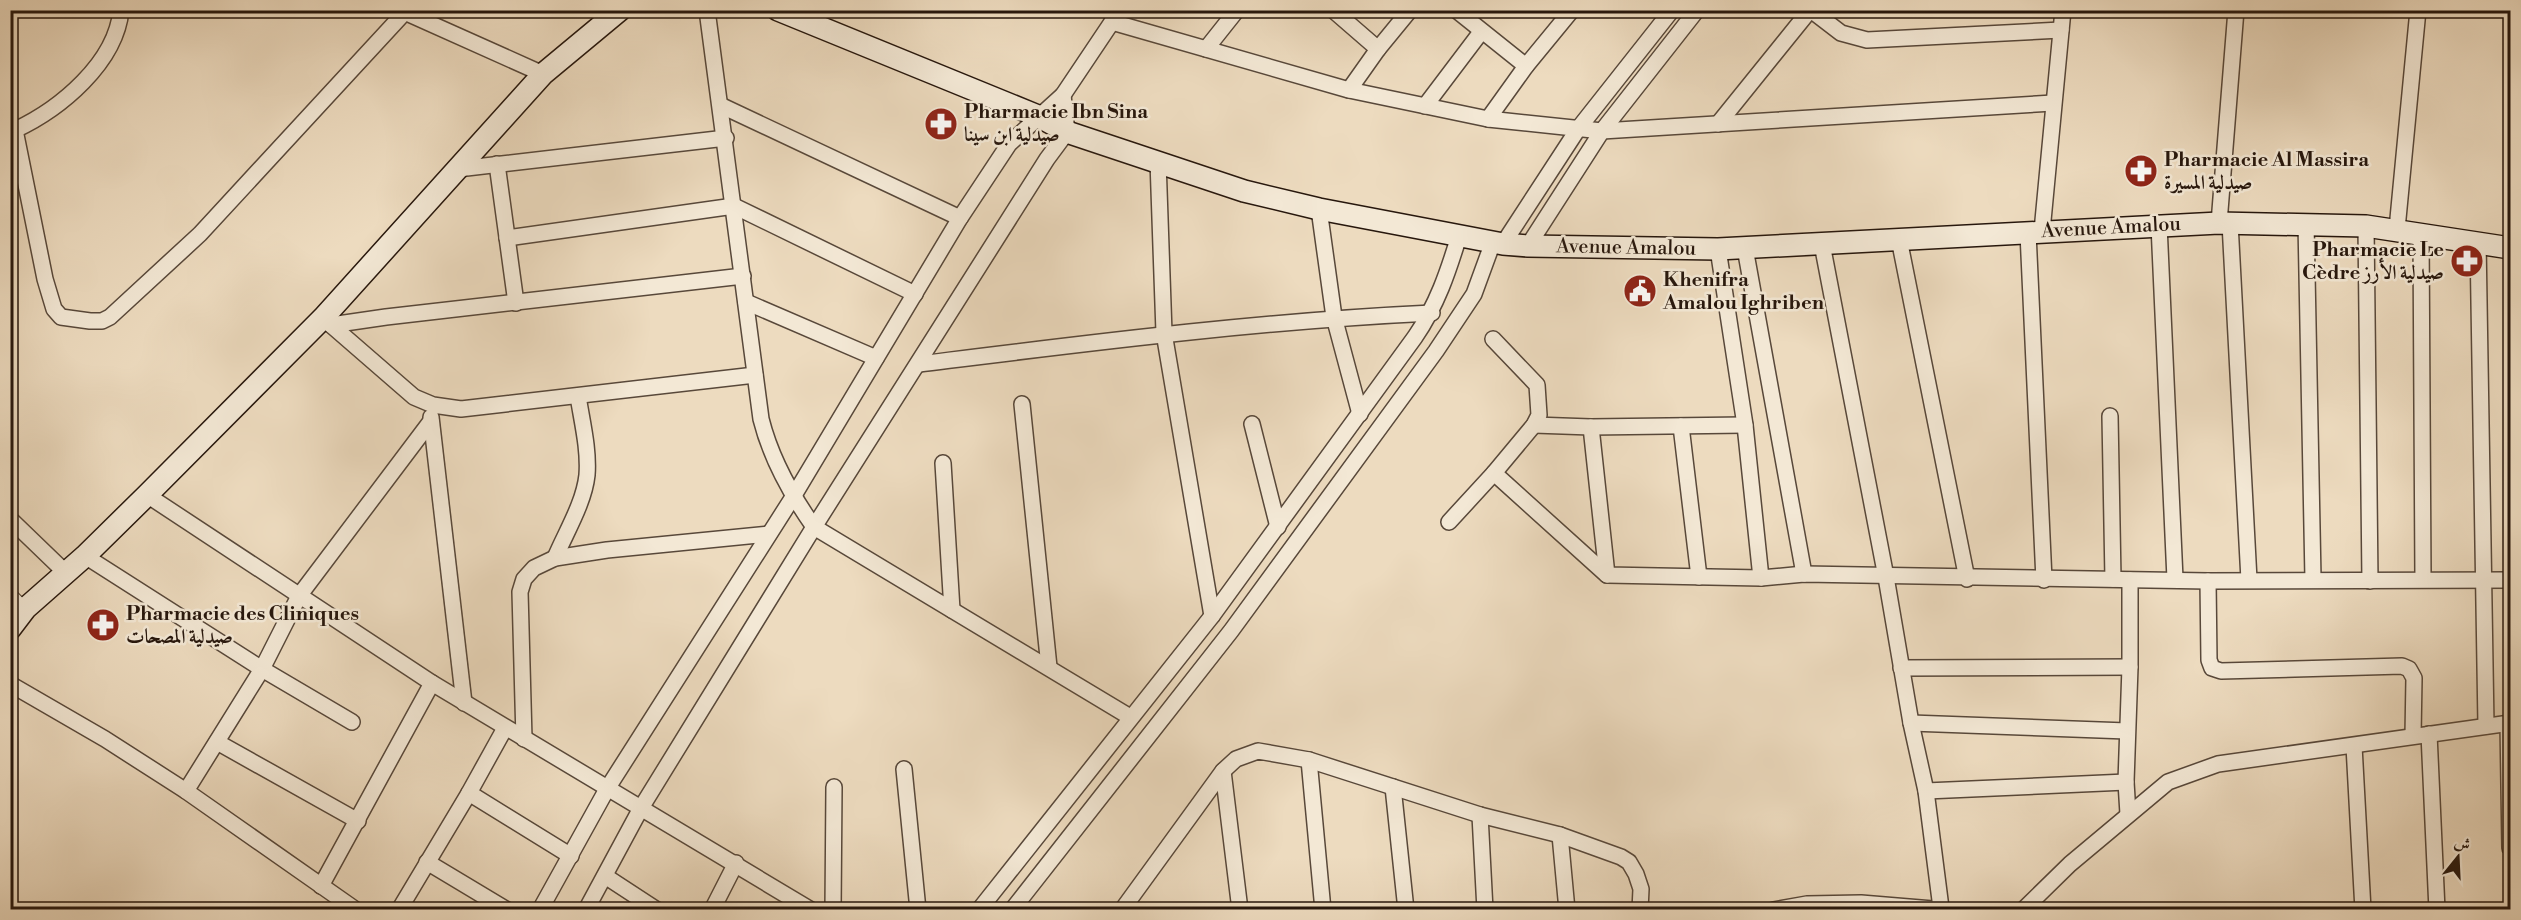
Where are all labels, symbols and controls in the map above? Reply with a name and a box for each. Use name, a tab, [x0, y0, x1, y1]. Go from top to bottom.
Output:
place label: Pharmacie Ibn Sina صيدلية ابن سينا	[964, 100, 1148, 148]
pharmacy icon: Pharmacie Ibn Sina صيدلية ابن سينا	[923, 106, 959, 142]
place label: Pharmacie Al Massira صيدلية المسيرة	[2164, 148, 2369, 196]
pharmacy icon: Pharmacie Al Massira صيدلية المسيرة	[2123, 153, 2159, 189]
street label: Avenue Amalou	[2039, 212, 2182, 244]
street label: Avenue Amalou	[1555, 234, 1697, 262]
place label: Pharmacie Le Cèdre صيدلية الأرز	[2302, 238, 2444, 286]
pharmacy icon: Pharmacie Le Cèdre صيدلية الأرز	[2449, 243, 2485, 279]
place label: Khenifra Amalou Ighriben	[1662, 268, 1825, 316]
public building icon: Khenifra Amalou Ighriben	[1622, 273, 1658, 309]
place label: Pharmacie des Cliniques صيدلية المصحات	[126, 602, 359, 650]
pharmacy icon: Pharmacie des Cliniques صيدلية المصحات	[85, 607, 121, 643]
north arrow	[2428, 827, 2488, 887]
text: ش	[2452, 832, 2473, 856]

